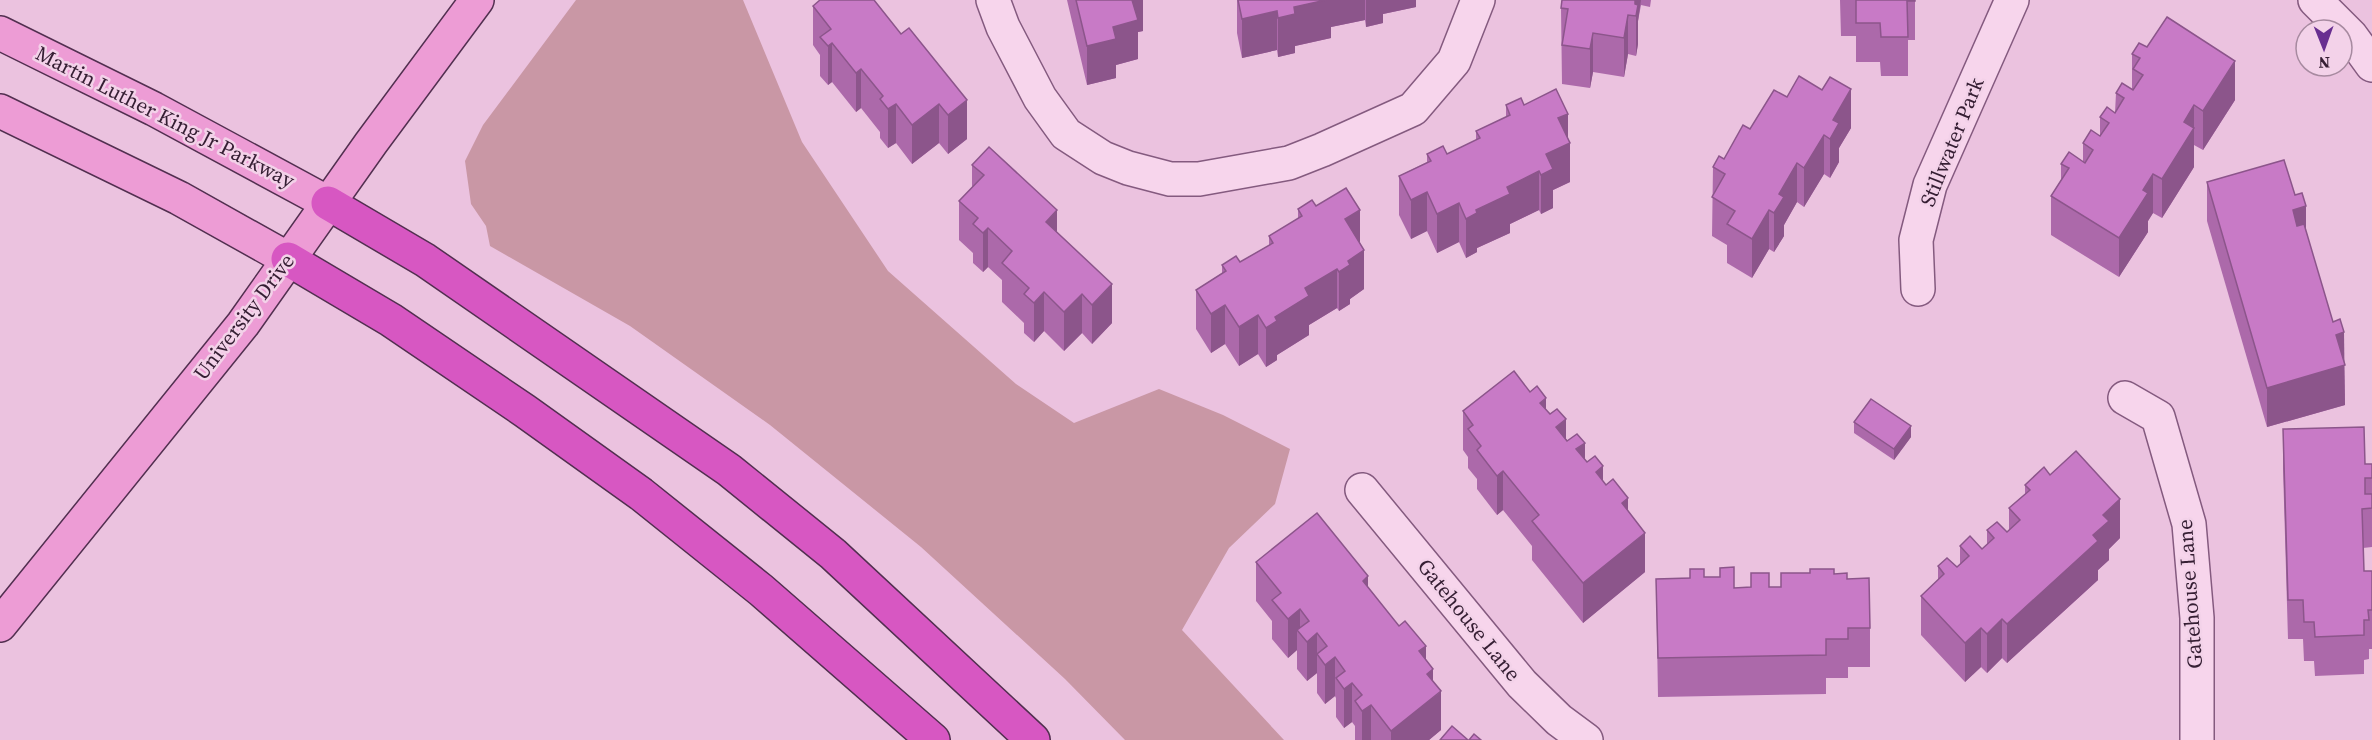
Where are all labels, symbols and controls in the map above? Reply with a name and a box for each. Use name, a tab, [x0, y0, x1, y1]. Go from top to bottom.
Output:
north arrow	[2294, 18, 2354, 78]
street label: Martin Luther King Jr Parkway	[31, 38, 300, 195]
text: N	[2318, 52, 2330, 74]
street label: Stillwater Park	[1912, 73, 1991, 211]
street label: University Drive	[186, 248, 301, 386]
street label: Gatehouse Lane	[2170, 518, 2209, 670]
street label: Gatehouse Lane	[1411, 552, 1528, 687]

